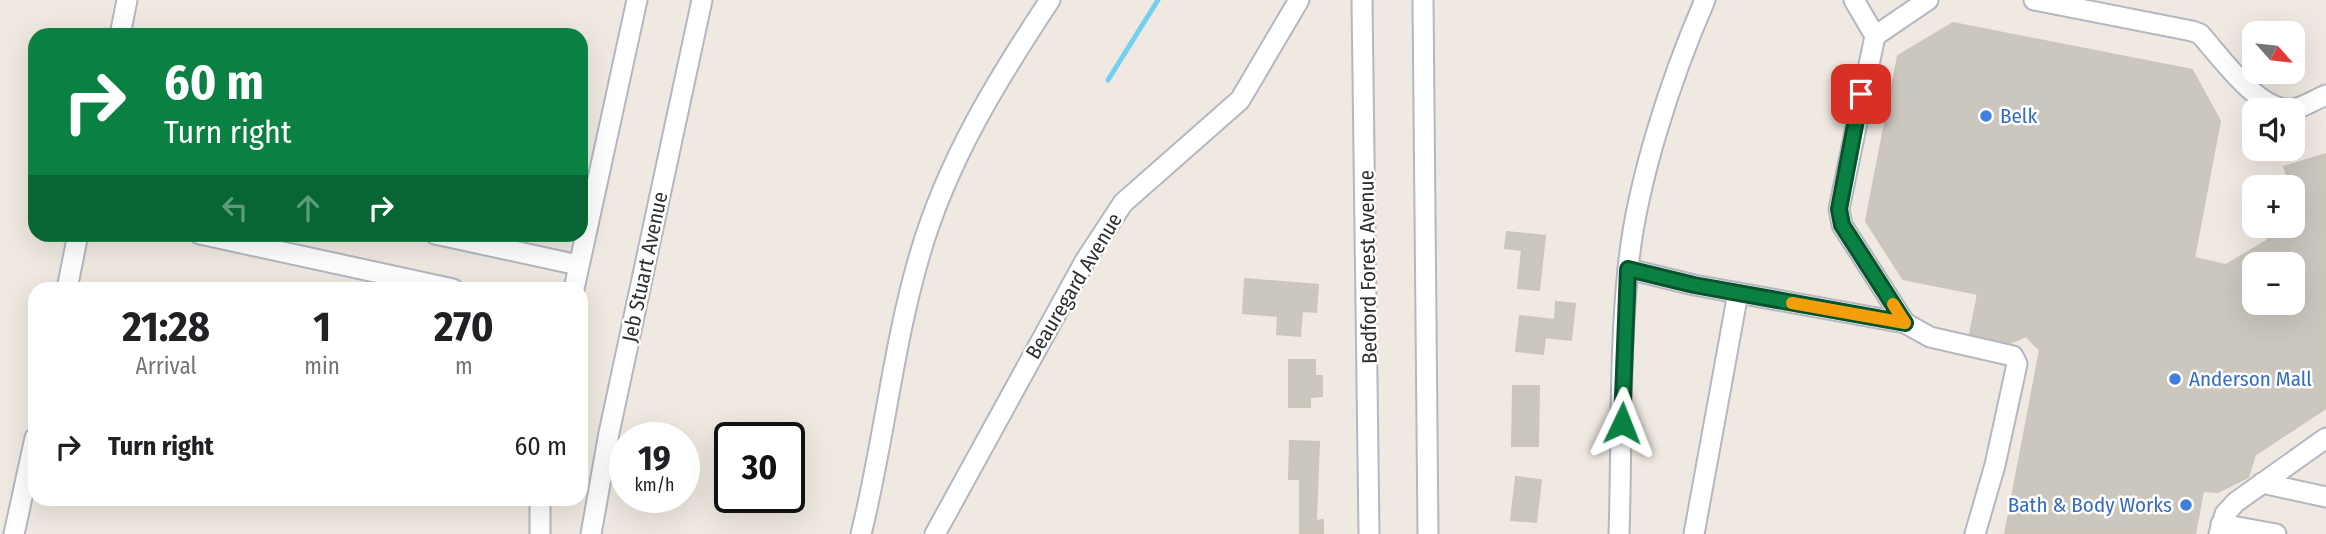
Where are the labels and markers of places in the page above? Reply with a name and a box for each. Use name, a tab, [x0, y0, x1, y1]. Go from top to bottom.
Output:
pin	[1831, 64, 1891, 124]
place label: Belk	[2000, 103, 2037, 129]
marker: Belk	[1978, 108, 1994, 124]
place label: Anderson Mall	[2189, 366, 2312, 392]
marker: Anderson Mall	[2167, 371, 2183, 387]
place label: Bath & Body Works	[2008, 492, 2172, 518]
marker: Bath & Body Works	[2178, 497, 2194, 513]

